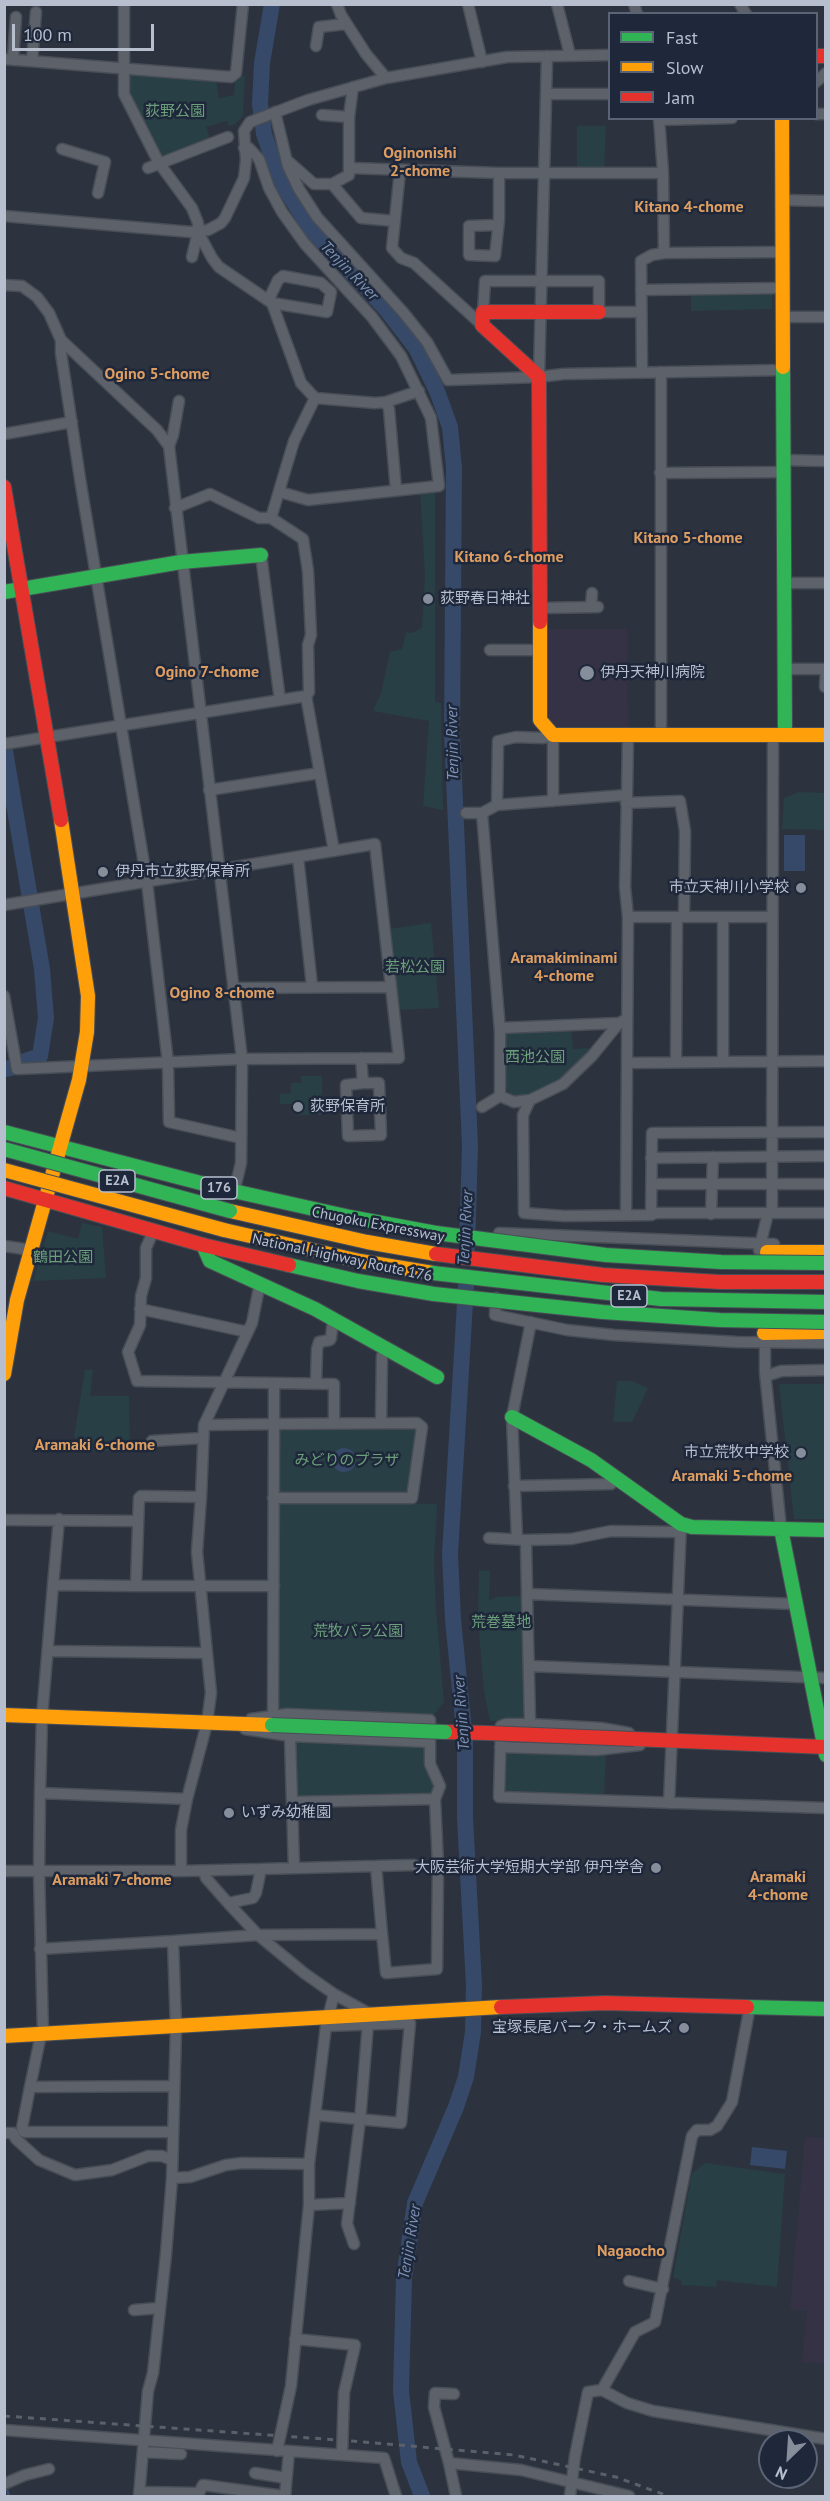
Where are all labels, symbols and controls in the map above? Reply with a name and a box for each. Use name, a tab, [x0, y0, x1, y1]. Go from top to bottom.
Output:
scale bar	[15, 12, 158, 50]
legend	[608, 12, 818, 120]
text: 100 m	[23, 23, 72, 46]
text: Fast	[666, 26, 698, 49]
text: Slow	[666, 56, 704, 79]
text: Jam	[666, 86, 695, 109]
park label: 荻野公園	[145, 103, 205, 121]
district label: Oginonishi 2-chome	[383, 143, 457, 181]
district label: Kitano 4-chome	[634, 197, 744, 217]
water label: Tenjin River	[316, 237, 382, 305]
district label: Ogino 5-chome	[104, 364, 210, 384]
district label: Kitano 5-chome	[633, 528, 743, 548]
district label: Kitano 6-chome	[454, 547, 564, 567]
place label: 荻野春日神社	[440, 590, 530, 608]
marker: 荻野春日神社	[421, 592, 435, 606]
district label: Ogino 7-chome	[155, 662, 259, 682]
marker: 伊丹天神川病院	[578, 664, 596, 682]
place label: 伊丹天神川病院	[600, 664, 705, 682]
water label: Tenjin River	[443, 705, 463, 781]
place label: 伊丹市立荻野保育所	[115, 863, 250, 881]
marker: 伊丹市立荻野保育所	[96, 865, 110, 879]
place label: 市立天神川小学校	[669, 879, 789, 897]
marker: 市立天神川小学校	[794, 881, 808, 895]
district label: Aramakiminami 4-chome	[510, 948, 618, 986]
park label: 若松公園	[385, 959, 445, 977]
district label: Ogino 8-chome	[169, 983, 275, 1003]
park label: 西池公園	[505, 1049, 565, 1067]
place label: 荻野保育所	[310, 1098, 385, 1116]
marker: 荻野保育所	[291, 1100, 305, 1114]
road number: E2A	[99, 1170, 135, 1192]
road number: 176	[201, 1177, 237, 1199]
water label: Tenjin River	[454, 1190, 478, 1266]
street label: Chugoku Expressway	[310, 1203, 446, 1247]
street label: National Highway Route 176	[250, 1230, 434, 1286]
park label: 鶴田公園	[33, 1249, 93, 1267]
road number: E2A	[611, 1285, 647, 1307]
district label: Aramaki 6-chome	[35, 1435, 155, 1455]
place label: 市立荒牧中学校	[684, 1444, 789, 1462]
marker: 市立荒牧中学校	[794, 1446, 808, 1460]
park label: みどりのプラザ	[295, 1452, 399, 1470]
district label: Aramaki 5-chome	[672, 1466, 792, 1486]
park label: 荒巻墓地	[471, 1614, 531, 1632]
park label: 荒牧バラ公園	[313, 1623, 403, 1641]
water label: Tenjin River	[450, 1675, 474, 1751]
place label: いずみ幼稚園	[241, 1804, 331, 1822]
marker: いずみ幼稚園	[222, 1806, 236, 1820]
place label: 大阪芸術大学短期大学部 伊丹学舎	[415, 1859, 644, 1877]
marker: 大阪芸術大学短期大学部 伊丹学舎	[649, 1861, 663, 1875]
district label: Aramaki 4-chome	[748, 1867, 808, 1905]
district label: Aramaki 7-chome	[52, 1870, 172, 1890]
place label: 宝塚長尾パーク・ホームズ	[492, 2019, 672, 2037]
marker: 宝塚長尾パーク・ホームズ	[677, 2021, 691, 2035]
water label: Tenjin River	[395, 2203, 425, 2281]
district label: Nagaocho	[597, 2241, 665, 2261]
north arrow	[758, 2429, 818, 2489]
text: N	[772, 2462, 790, 2485]

